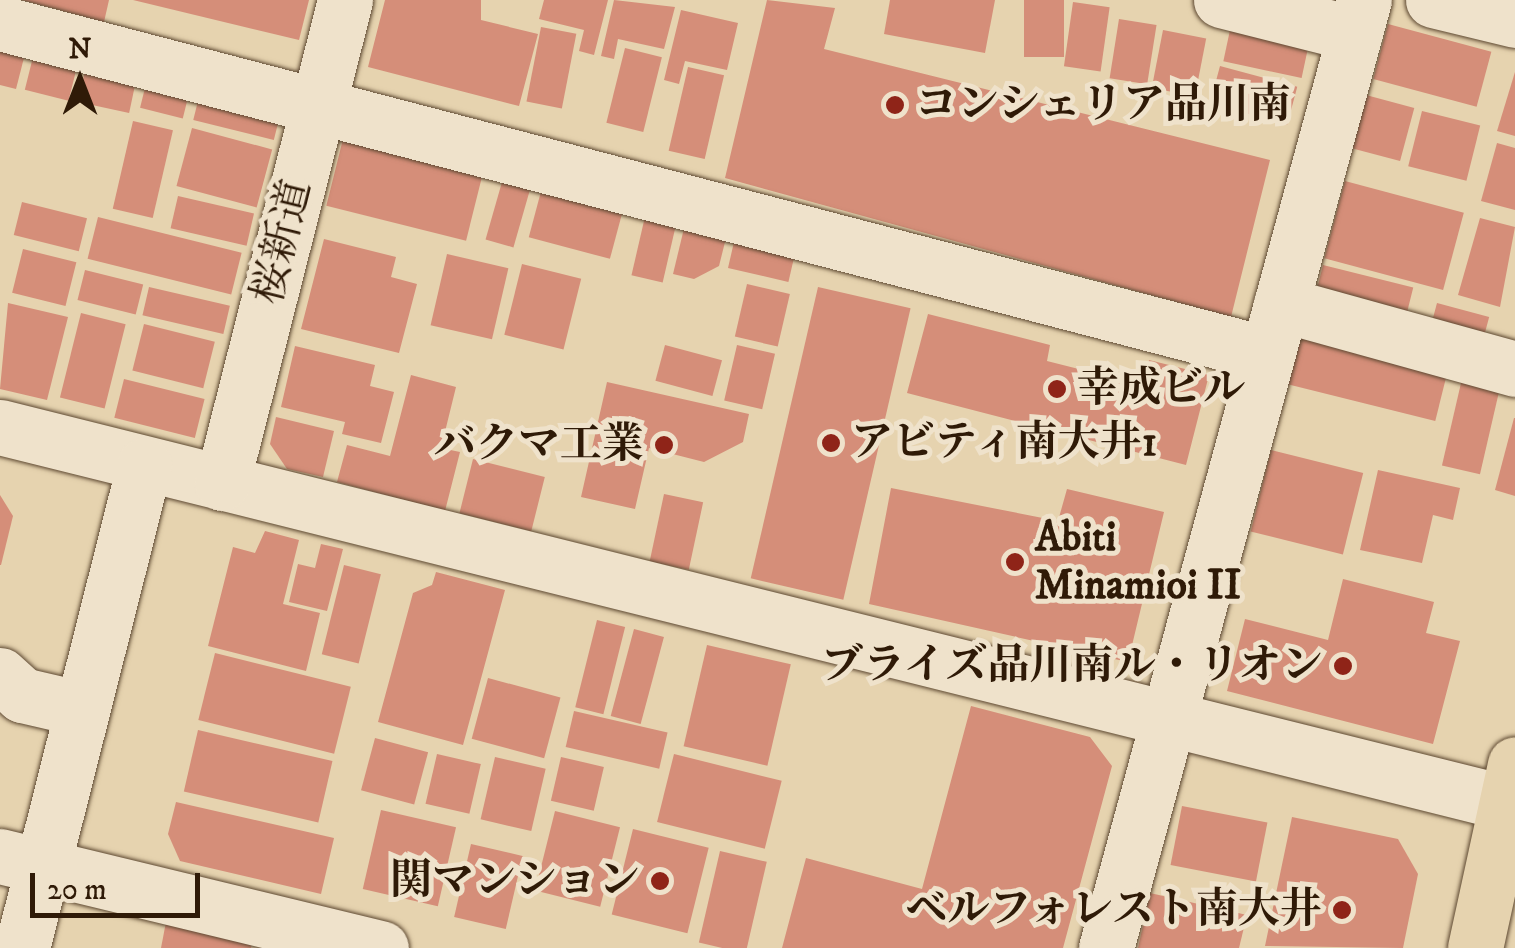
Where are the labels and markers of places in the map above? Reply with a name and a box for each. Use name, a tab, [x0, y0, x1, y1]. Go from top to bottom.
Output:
place label: コンシェリア品川南	[915, 80, 1293, 130]
marker: コンシェリア品川南	[884, 94, 906, 116]
place label: 幸成ビル	[1077, 364, 1245, 414]
marker: 幸成ビル	[1046, 378, 1068, 400]
place label: アビティ南大井1	[851, 418, 1160, 468]
place label: バクマ工業	[434, 420, 644, 470]
marker: アビティ南大井1	[820, 432, 842, 454]
marker: バクマ工業	[653, 434, 675, 456]
place label: Abiti Minamioi II	[1035, 513, 1241, 612]
marker: Abiti Minamioi II	[1004, 551, 1026, 573]
place label: ブライズ品川南ル・リオン	[819, 641, 1323, 691]
marker: ブライズ品川南ル・リオン	[1332, 655, 1354, 677]
place label: 関マンション	[388, 856, 640, 906]
marker: 関マンション	[649, 870, 671, 892]
place label: ベルフォレスト南大井	[902, 885, 1322, 935]
marker: ベルフォレスト南大井	[1331, 899, 1353, 921]

